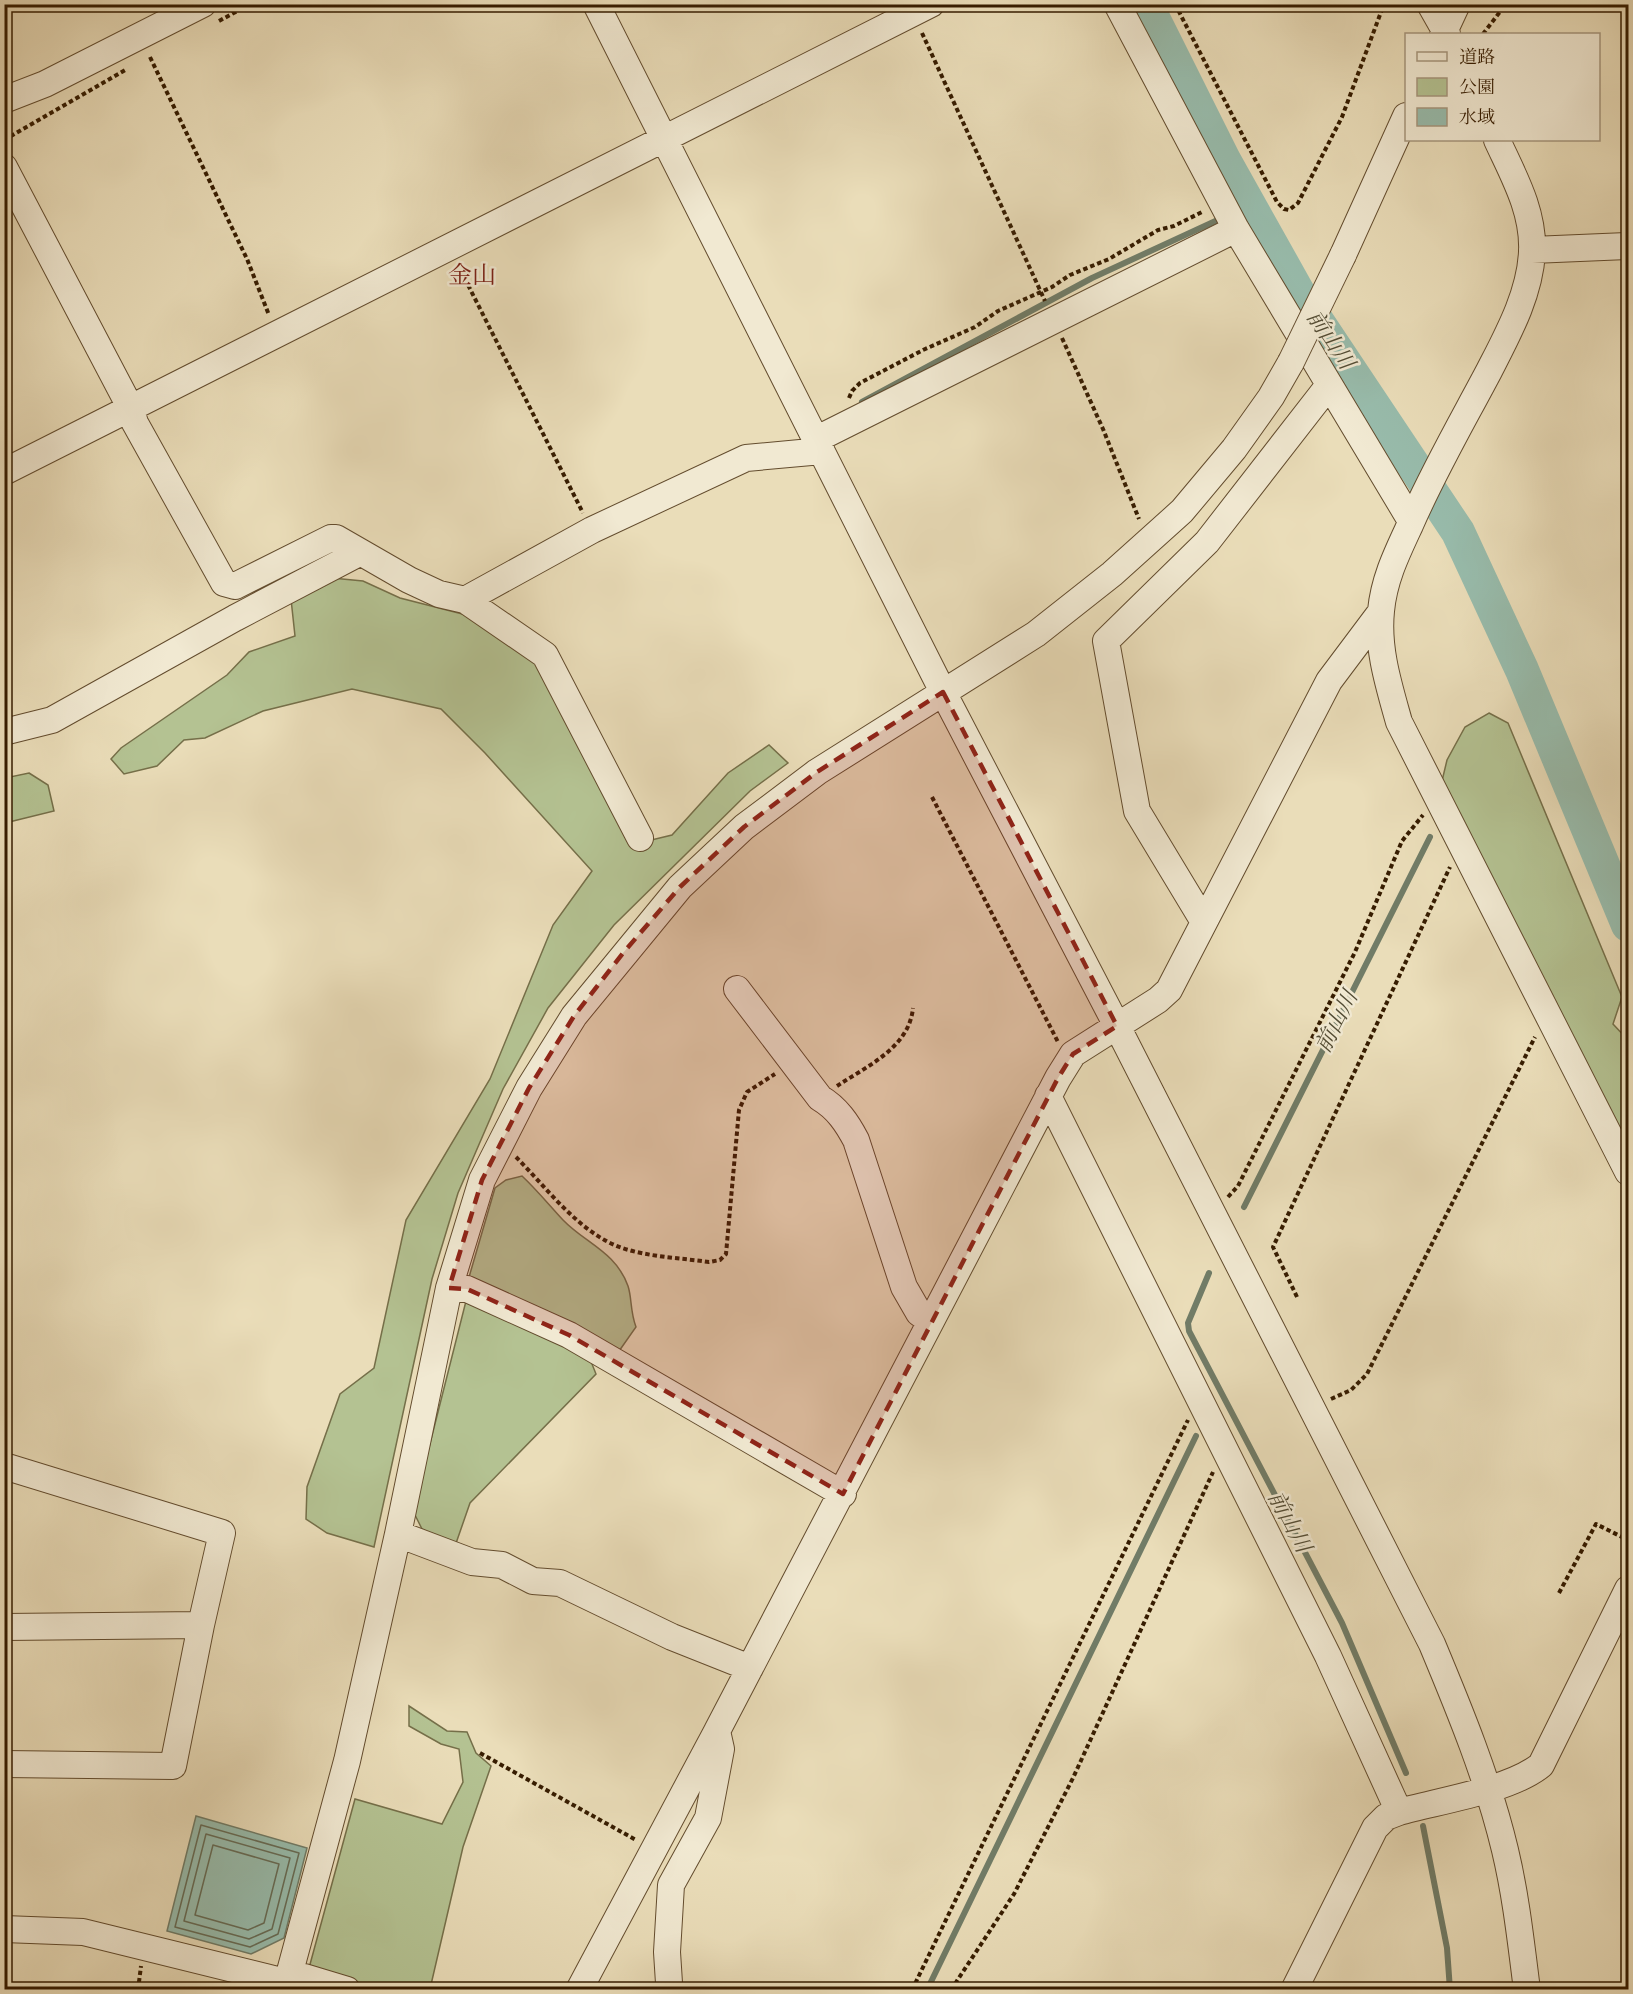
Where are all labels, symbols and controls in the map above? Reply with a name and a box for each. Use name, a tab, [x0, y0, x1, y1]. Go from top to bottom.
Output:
legend	[1405, 33, 1600, 141]
text: 道路	[1459, 47, 1495, 69]
text: 公園	[1459, 77, 1495, 99]
text: 水域	[1459, 107, 1495, 129]
district label: 金山	[448, 261, 496, 291]
water label: 前山川	[1300, 305, 1361, 377]
water label: 前山川	[1310, 985, 1365, 1058]
water label: 前山川	[1262, 1487, 1317, 1559]

